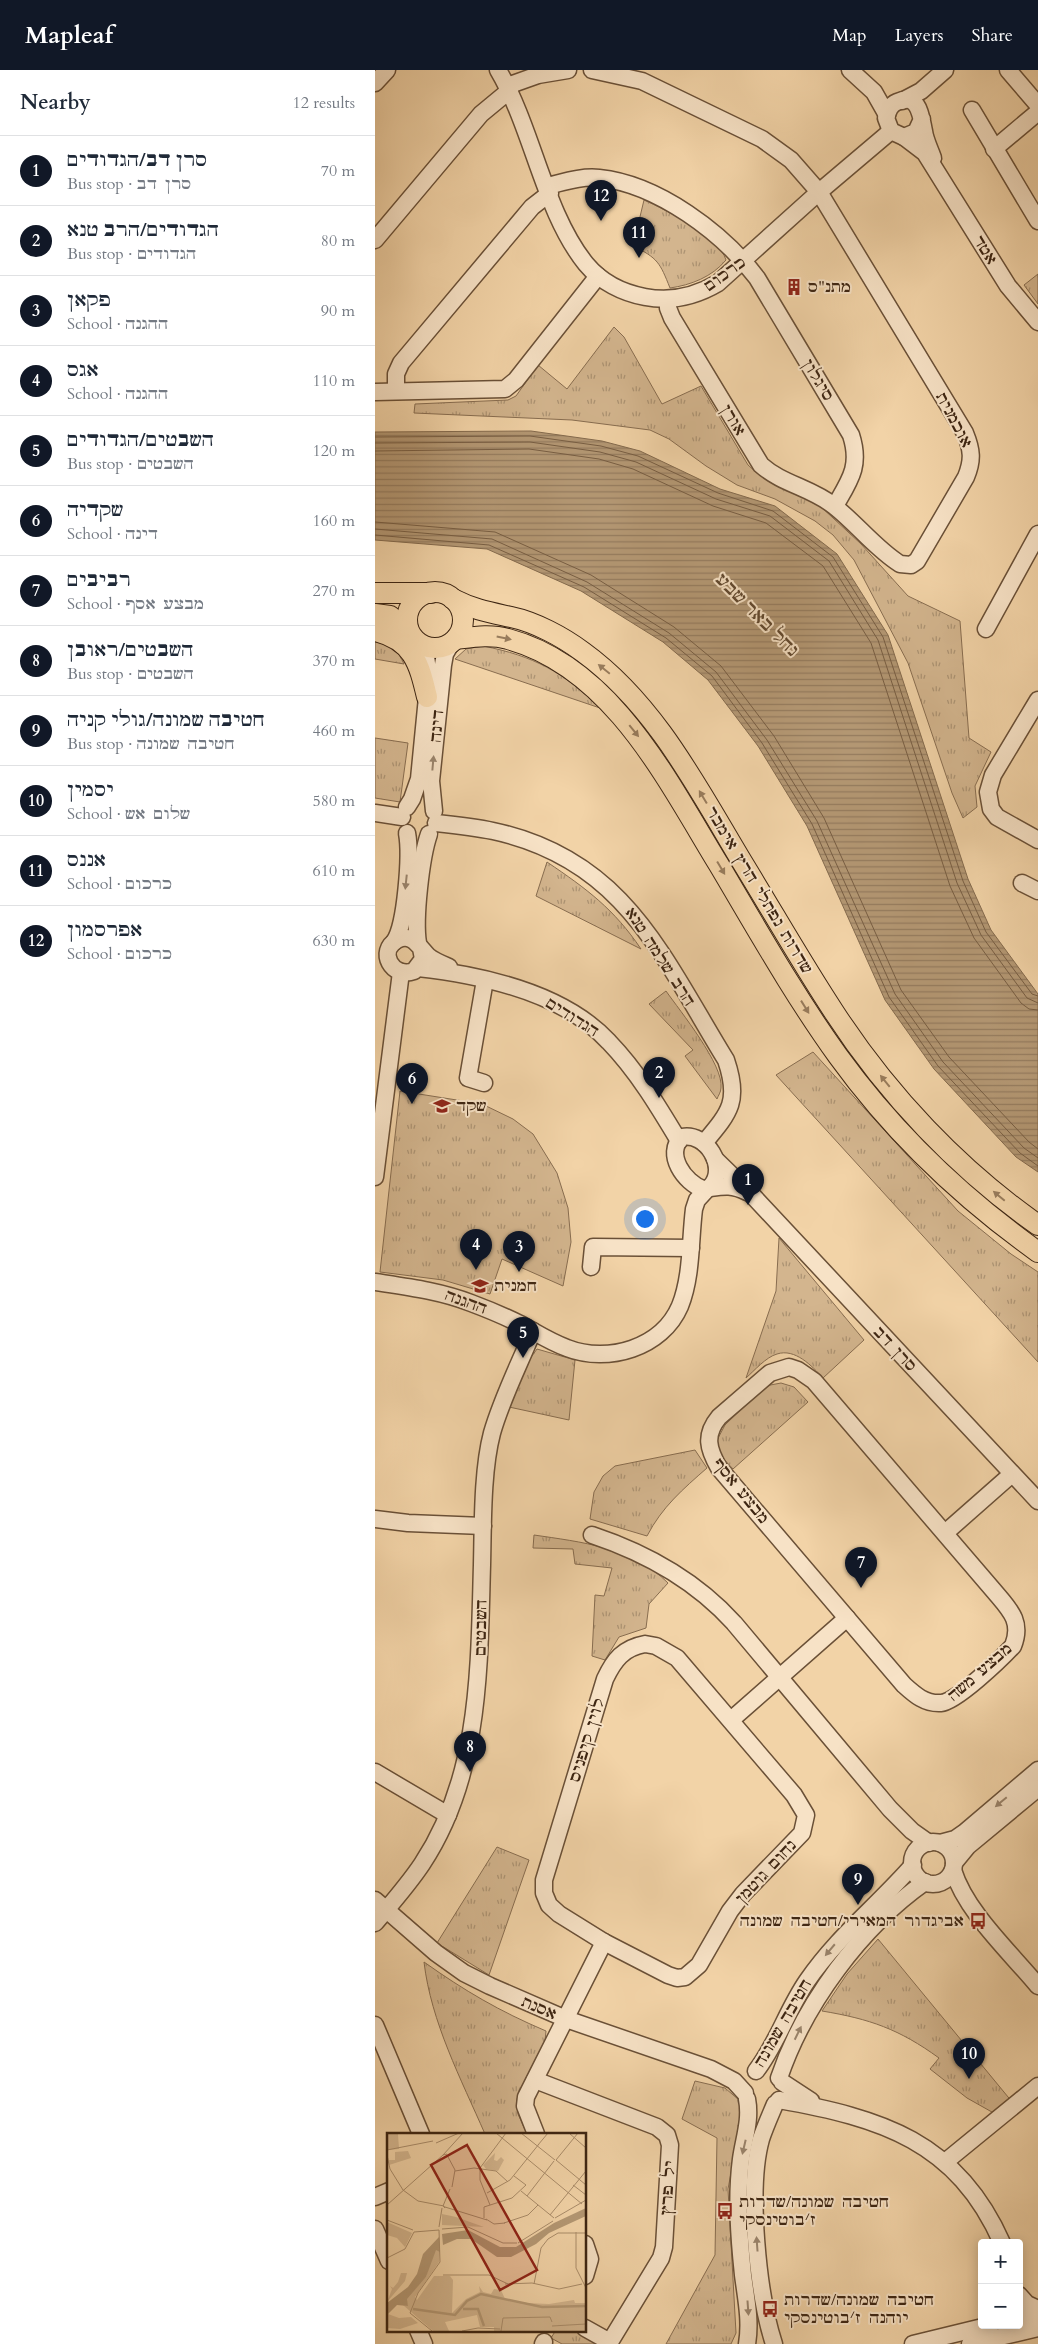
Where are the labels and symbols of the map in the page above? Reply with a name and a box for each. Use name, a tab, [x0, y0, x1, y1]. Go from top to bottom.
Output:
pin: 12	[585, 180, 617, 221]
pin: 11	[623, 217, 655, 258]
street label: אטד	[968, 231, 1002, 269]
street label: כרכום	[700, 251, 750, 297]
place label: מתנ"ס	[808, 276, 851, 298]
building icon: מתנ"ס	[784, 277, 804, 297]
street label: סיגלון	[797, 355, 839, 405]
street label: אוכמנית	[930, 389, 978, 451]
street label: אורן	[715, 400, 751, 440]
water label: נחל באר שבע	[710, 568, 804, 662]
one-way arrow	[496, 635, 512, 643]
one-way arrow	[598, 664, 611, 675]
street label: דינה	[425, 709, 449, 743]
one-way arrow	[628, 725, 639, 738]
one-way arrow	[429, 754, 437, 770]
one-way arrow	[698, 790, 707, 804]
street label: שדרות נפתלי הרץ אימבר	[700, 802, 818, 978]
one-way arrow	[716, 862, 725, 875]
one-way arrow	[402, 874, 410, 890]
street label: הרב שלמה טנא	[620, 903, 700, 1011]
street label: הגדודים	[541, 992, 603, 1042]
one-way arrow	[801, 1001, 810, 1014]
pin: 2	[643, 1057, 675, 1098]
pin: 6	[396, 1063, 428, 1104]
one-way arrow	[880, 1074, 891, 1087]
place label: שקד	[456, 1095, 486, 1117]
school or university icon: שקד	[432, 1096, 452, 1116]
pin: 1	[732, 1164, 764, 1205]
one-way arrow	[993, 1191, 1005, 1202]
your location	[632, 1206, 658, 1232]
pin: 4	[460, 1229, 492, 1270]
pin: 3	[503, 1231, 535, 1272]
place label: חמנית	[494, 1275, 537, 1297]
school or university icon: חמנית	[470, 1276, 490, 1296]
street label: ההגנה	[442, 1284, 490, 1320]
pin: 5	[507, 1317, 539, 1358]
street label: סרן דב	[868, 1321, 922, 1377]
street label: מבצע אסף	[708, 1453, 774, 1529]
pin: 7	[845, 1547, 877, 1588]
street label: השבטים	[470, 1599, 492, 1657]
street label: מבצע משה	[943, 1638, 1017, 1706]
street label: לוין קיפניס	[564, 1695, 610, 1785]
pin: 8	[454, 1731, 486, 1772]
one-way arrow	[994, 1796, 1007, 1807]
street label: נחום גוטמן	[731, 1835, 801, 1909]
pin: 9	[842, 1864, 874, 1905]
place label: אביגדור המאירי/חטיבה שמונה	[740, 1910, 964, 1932]
bus stop icon: אביגדור המאירי/חטיבה שמונה	[968, 1911, 988, 1931]
one-way arrow	[824, 1944, 836, 1956]
street label: חטיבה שמונה	[749, 1975, 817, 2071]
street label: אסנת	[518, 1991, 560, 2025]
one-way arrow	[795, 2026, 803, 2040]
pin: 10	[953, 2038, 985, 2079]
inset map	[387, 2133, 586, 2332]
one-way arrow	[740, 2139, 748, 2154]
street label: יל פרץ	[655, 2160, 681, 2216]
place label: חטיבה שמונה/שדרות ז׳בוטינסקי	[739, 2191, 889, 2231]
bus stop icon: חטיבה שמונה/שדרות ז׳בוטינסקי	[715, 2201, 735, 2221]
one-way arrow	[753, 2236, 761, 2252]
place label: חטיבה שמונה/שדרות יוהנה ז׳בוטינסקי	[784, 2289, 934, 2329]
bus stop icon: חטיבה שמונה/שדרות יוהנה ז׳בוטינסקי	[760, 2299, 780, 2319]
one-way arrow	[744, 2300, 752, 2316]

